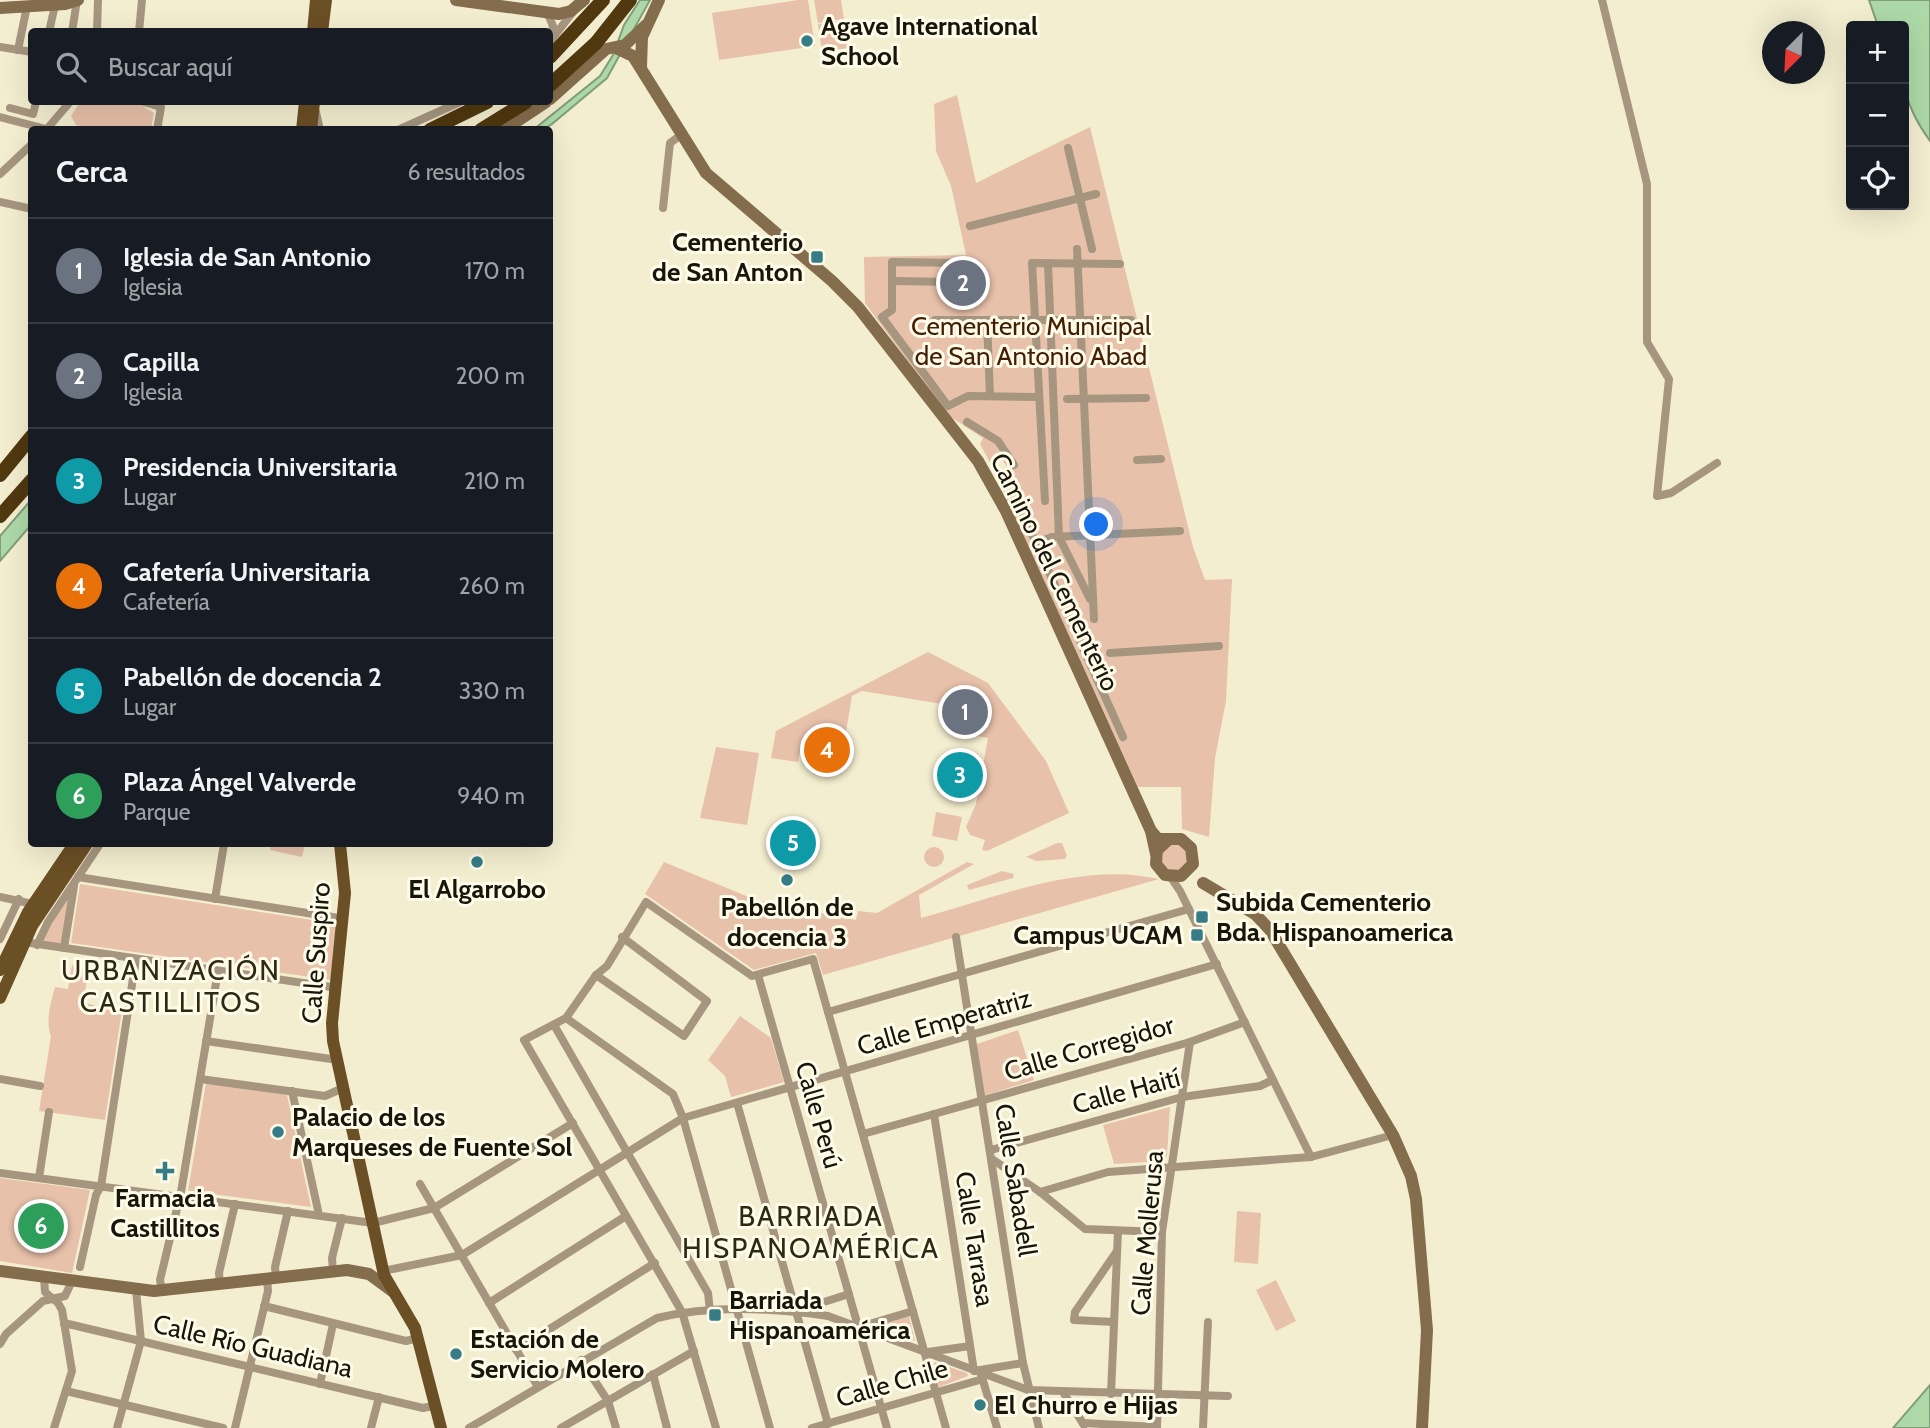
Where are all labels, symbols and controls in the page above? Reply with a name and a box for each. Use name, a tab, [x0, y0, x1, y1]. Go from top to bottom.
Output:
place label: Agave International School	[821, 10, 1038, 72]
north arrow	[1762, 21, 1825, 84]
map controls	[1846, 21, 1909, 210]
button: +	[1846, 21, 1909, 84]
search box	[28, 28, 553, 105]
marker: Agave International School	[799, 33, 815, 49]
icon: search	[52, 48, 90, 86]
text: Buscar aquí	[108, 51, 232, 83]
button: −	[1846, 84, 1909, 147]
button: locate	[1846, 147, 1909, 210]
text: Cerca	[56, 153, 128, 190]
text: 6 resultados	[407, 158, 525, 186]
place label: Cementerio de San Anton	[652, 226, 803, 288]
text: Iglesia de San Antonio	[123, 241, 371, 273]
marker: Cementerio de San Anton	[809, 249, 825, 265]
text: 1	[75, 257, 83, 285]
text: 170 m	[465, 257, 525, 285]
pin: 2	[940, 257, 986, 309]
text: Iglesia	[123, 273, 183, 301]
park label: Cementerio Municipal de San Antonio Abad	[911, 310, 1151, 372]
text: Capilla	[123, 346, 200, 378]
text: 2	[73, 362, 85, 390]
text: 200 m	[455, 362, 525, 390]
text: Iglesia	[123, 378, 183, 406]
street label: Camino del Cementerio	[983, 448, 1127, 696]
text: Presidencia Universitaria	[123, 451, 397, 483]
text: 3	[73, 467, 85, 495]
text: 210 m	[464, 467, 525, 495]
text: Lugar	[123, 483, 176, 511]
your location	[1079, 507, 1113, 541]
text: Cafetería Universitaria	[123, 556, 370, 588]
text: 4	[72, 572, 86, 600]
text: 260 m	[458, 572, 525, 600]
text: Cafetería	[123, 588, 210, 616]
text: Pabellón de docencia 2	[123, 661, 382, 693]
text: 5	[73, 677, 85, 705]
text: 330 m	[459, 677, 525, 705]
pin: 1	[942, 686, 988, 738]
text: Lugar	[123, 693, 176, 721]
pin: 4	[804, 724, 850, 776]
pin: 3	[937, 749, 983, 801]
text: Plaza Ángel Valverde	[123, 766, 356, 798]
text: 6	[73, 782, 85, 810]
text: 940 m	[457, 782, 525, 810]
text: Parque	[123, 798, 190, 826]
pin: 5	[770, 817, 816, 869]
marker: El Algarrobo	[469, 854, 485, 870]
marker: Pabellón de docencia 3	[779, 872, 795, 888]
place label: El Algarrobo	[408, 873, 546, 905]
street label: Calle Suspiro	[295, 881, 337, 1025]
place label: Subida Cementerio Bda. Hispanoamerica	[1216, 886, 1453, 948]
place label: Pabellón de docencia 3	[720, 891, 854, 953]
marker: Subida Cementerio Bda. Hispanoamerica	[1194, 909, 1210, 925]
place label: Campus UCAM	[1013, 919, 1183, 951]
marker: Campus UCAM	[1189, 927, 1205, 943]
district label: URBANIZACIÓN CASTILLITOS	[61, 953, 281, 1019]
street label: Calle Emperatriz	[853, 982, 1035, 1062]
street label: Calle Corregidor	[1000, 1008, 1178, 1088]
street label: Calle Perú	[789, 1058, 849, 1172]
street label: Calle Haití	[1069, 1061, 1184, 1121]
place label: Palacio de los Marqueses de Fuente Sol	[292, 1101, 573, 1163]
street label: Calle Sabadell	[988, 1101, 1044, 1259]
marker: Palacio de los Marqueses de Fuente Sol	[270, 1124, 286, 1140]
street label: Calle Mollerusa	[1124, 1149, 1170, 1317]
marker: Farmacia Castillitos	[157, 1163, 173, 1179]
street label: Calle Tarrasa	[949, 1169, 1002, 1309]
place label: Farmacia Castillitos	[110, 1182, 220, 1244]
district label: BARRIADA HISPANOAMÉRICA	[682, 1199, 940, 1265]
pin: 6	[18, 1200, 64, 1252]
place label: Barriada Hispanoamérica	[729, 1284, 911, 1346]
street label: Calle Río Guadiana	[150, 1307, 356, 1385]
marker: Barriada Hispanoamérica	[707, 1307, 723, 1323]
place label: Estación de Servicio Molero	[470, 1323, 645, 1385]
marker: Estación de Servicio Molero	[448, 1346, 464, 1362]
street label: Calle Chile	[832, 1352, 952, 1414]
place label: El Churro e Hijas	[994, 1389, 1178, 1421]
marker: El Churro e Hijas	[972, 1397, 988, 1413]

